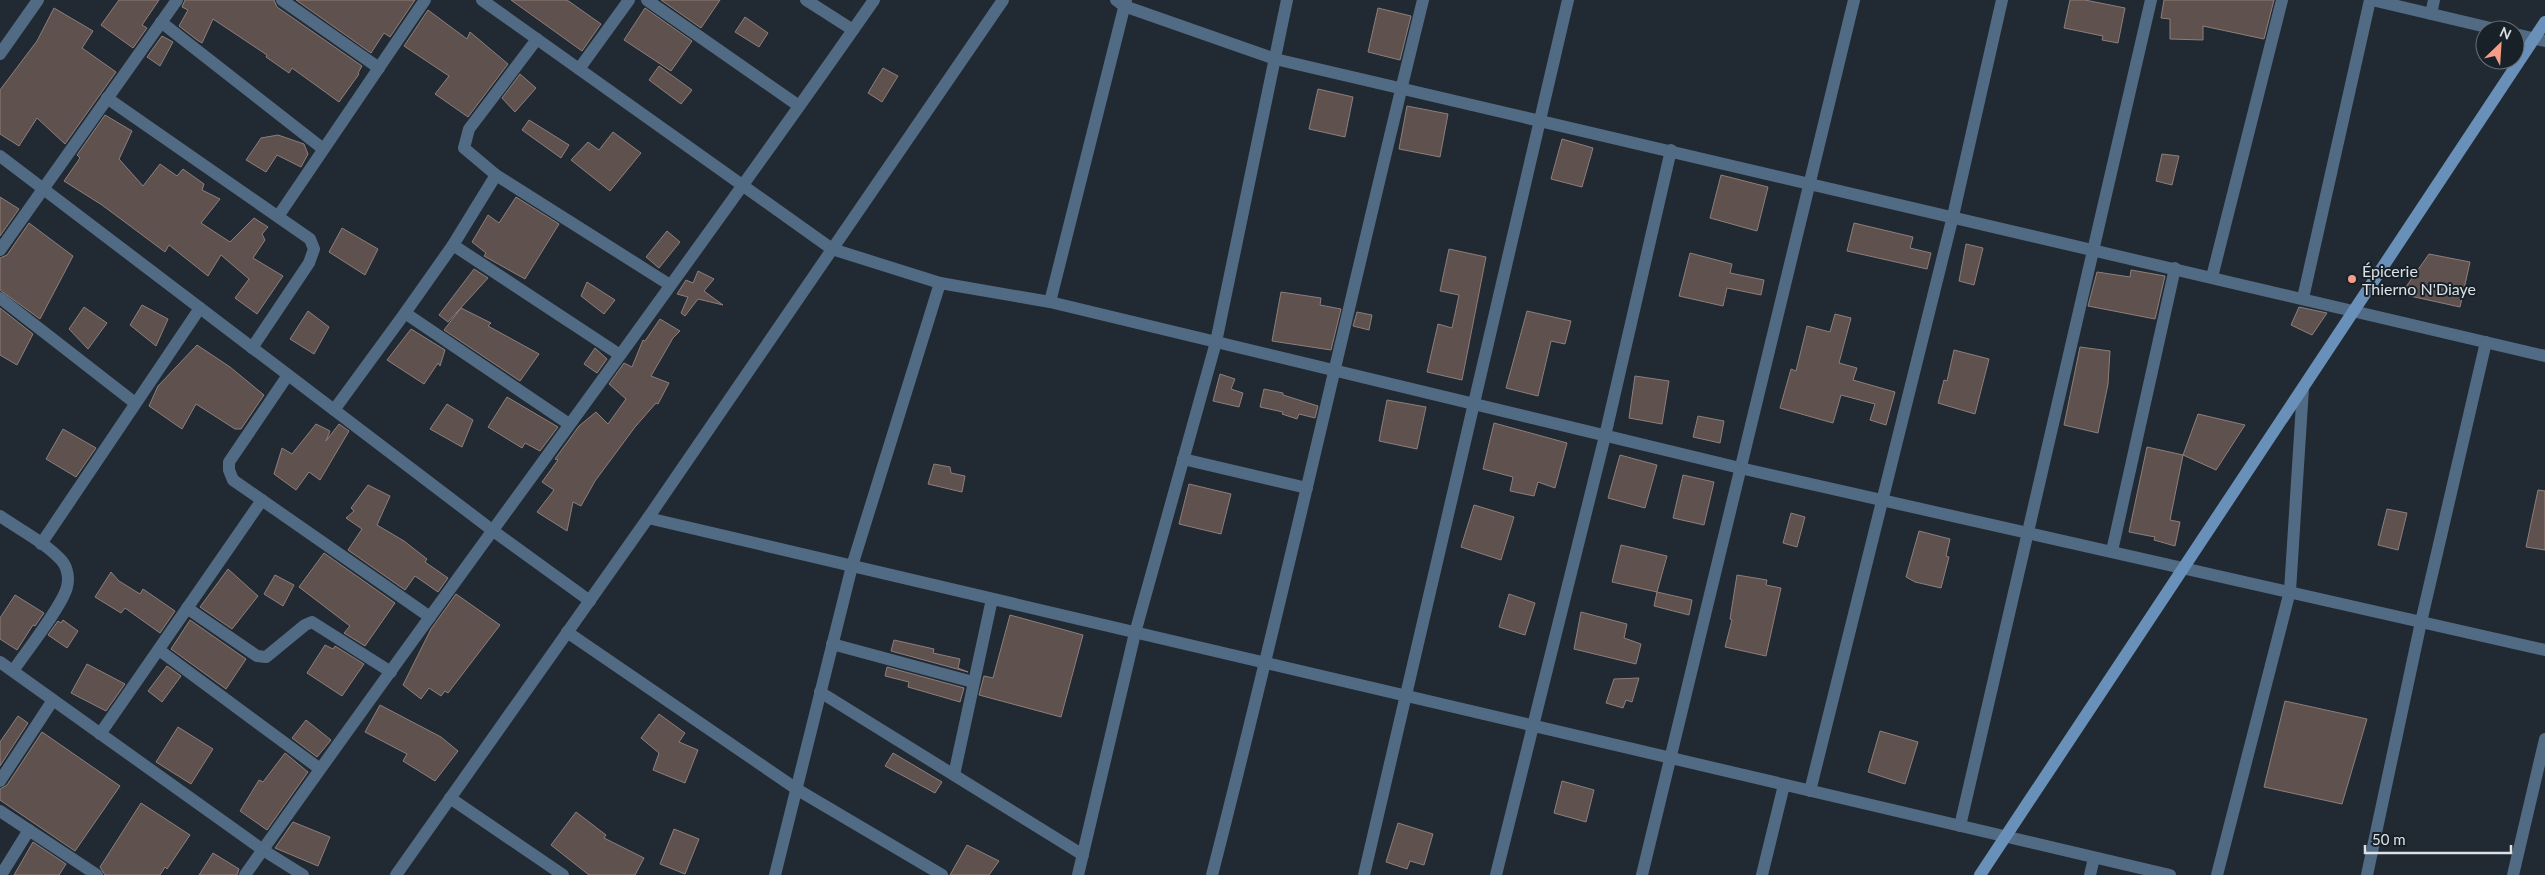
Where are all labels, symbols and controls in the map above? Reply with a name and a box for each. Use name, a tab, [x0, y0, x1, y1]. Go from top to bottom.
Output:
north arrow	[2475, 20, 2525, 70]
text: N	[2497, 23, 2514, 43]
place label: Épicerie Thierno N'Diaye	[2362, 261, 2476, 298]
marker: Épicerie Thierno N'Diaye	[2346, 273, 2358, 285]
scale bar	[2365, 822, 2511, 854]
text: 50 m	[2372, 830, 2406, 848]

